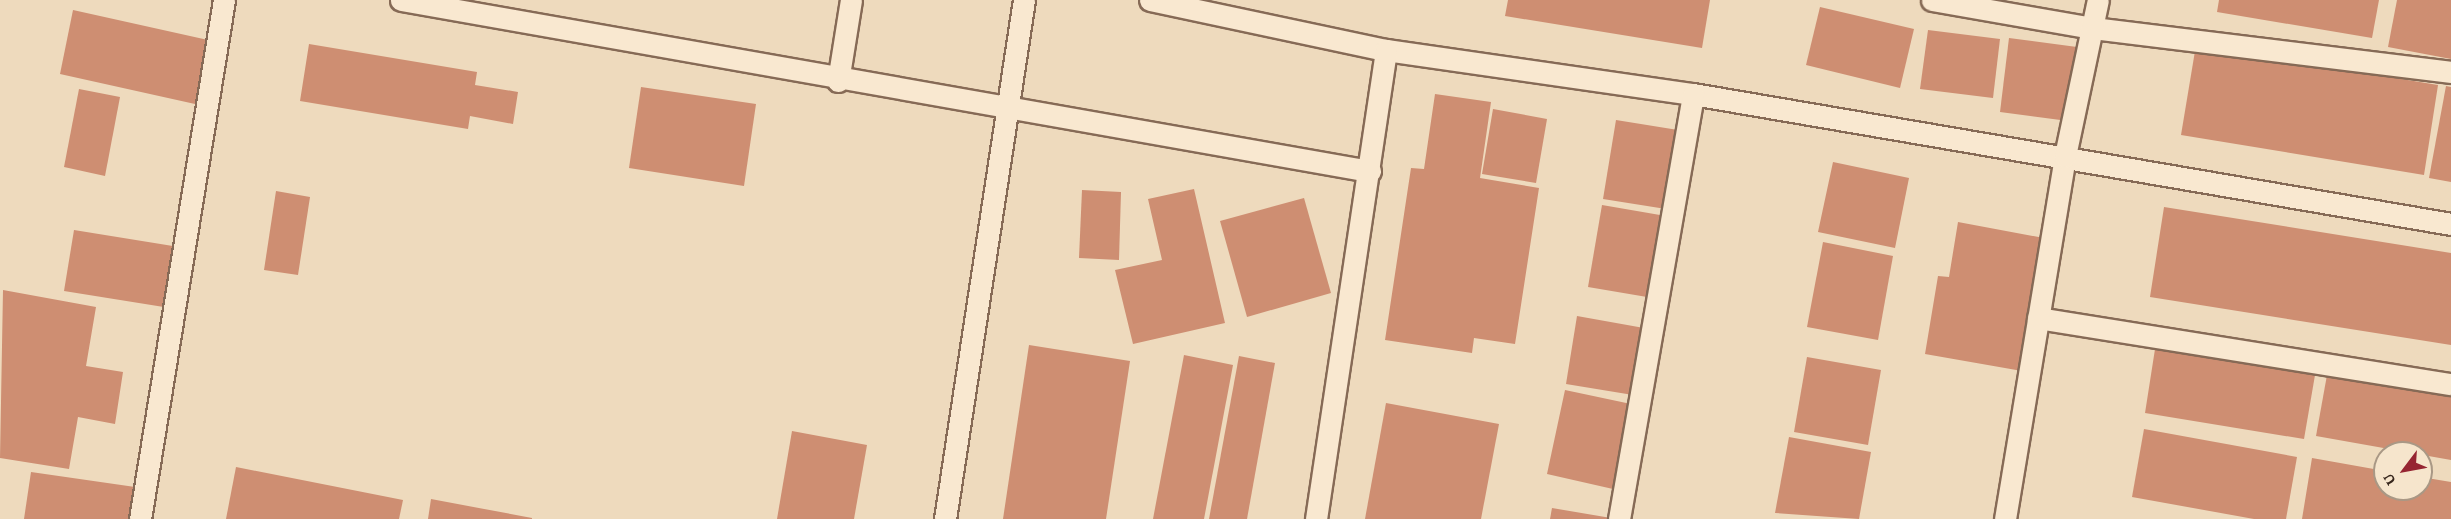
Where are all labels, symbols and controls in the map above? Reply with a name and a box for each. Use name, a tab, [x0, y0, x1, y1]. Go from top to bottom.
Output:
north arrow	[2373, 441, 2433, 501]
text: U	[2379, 471, 2399, 489]

